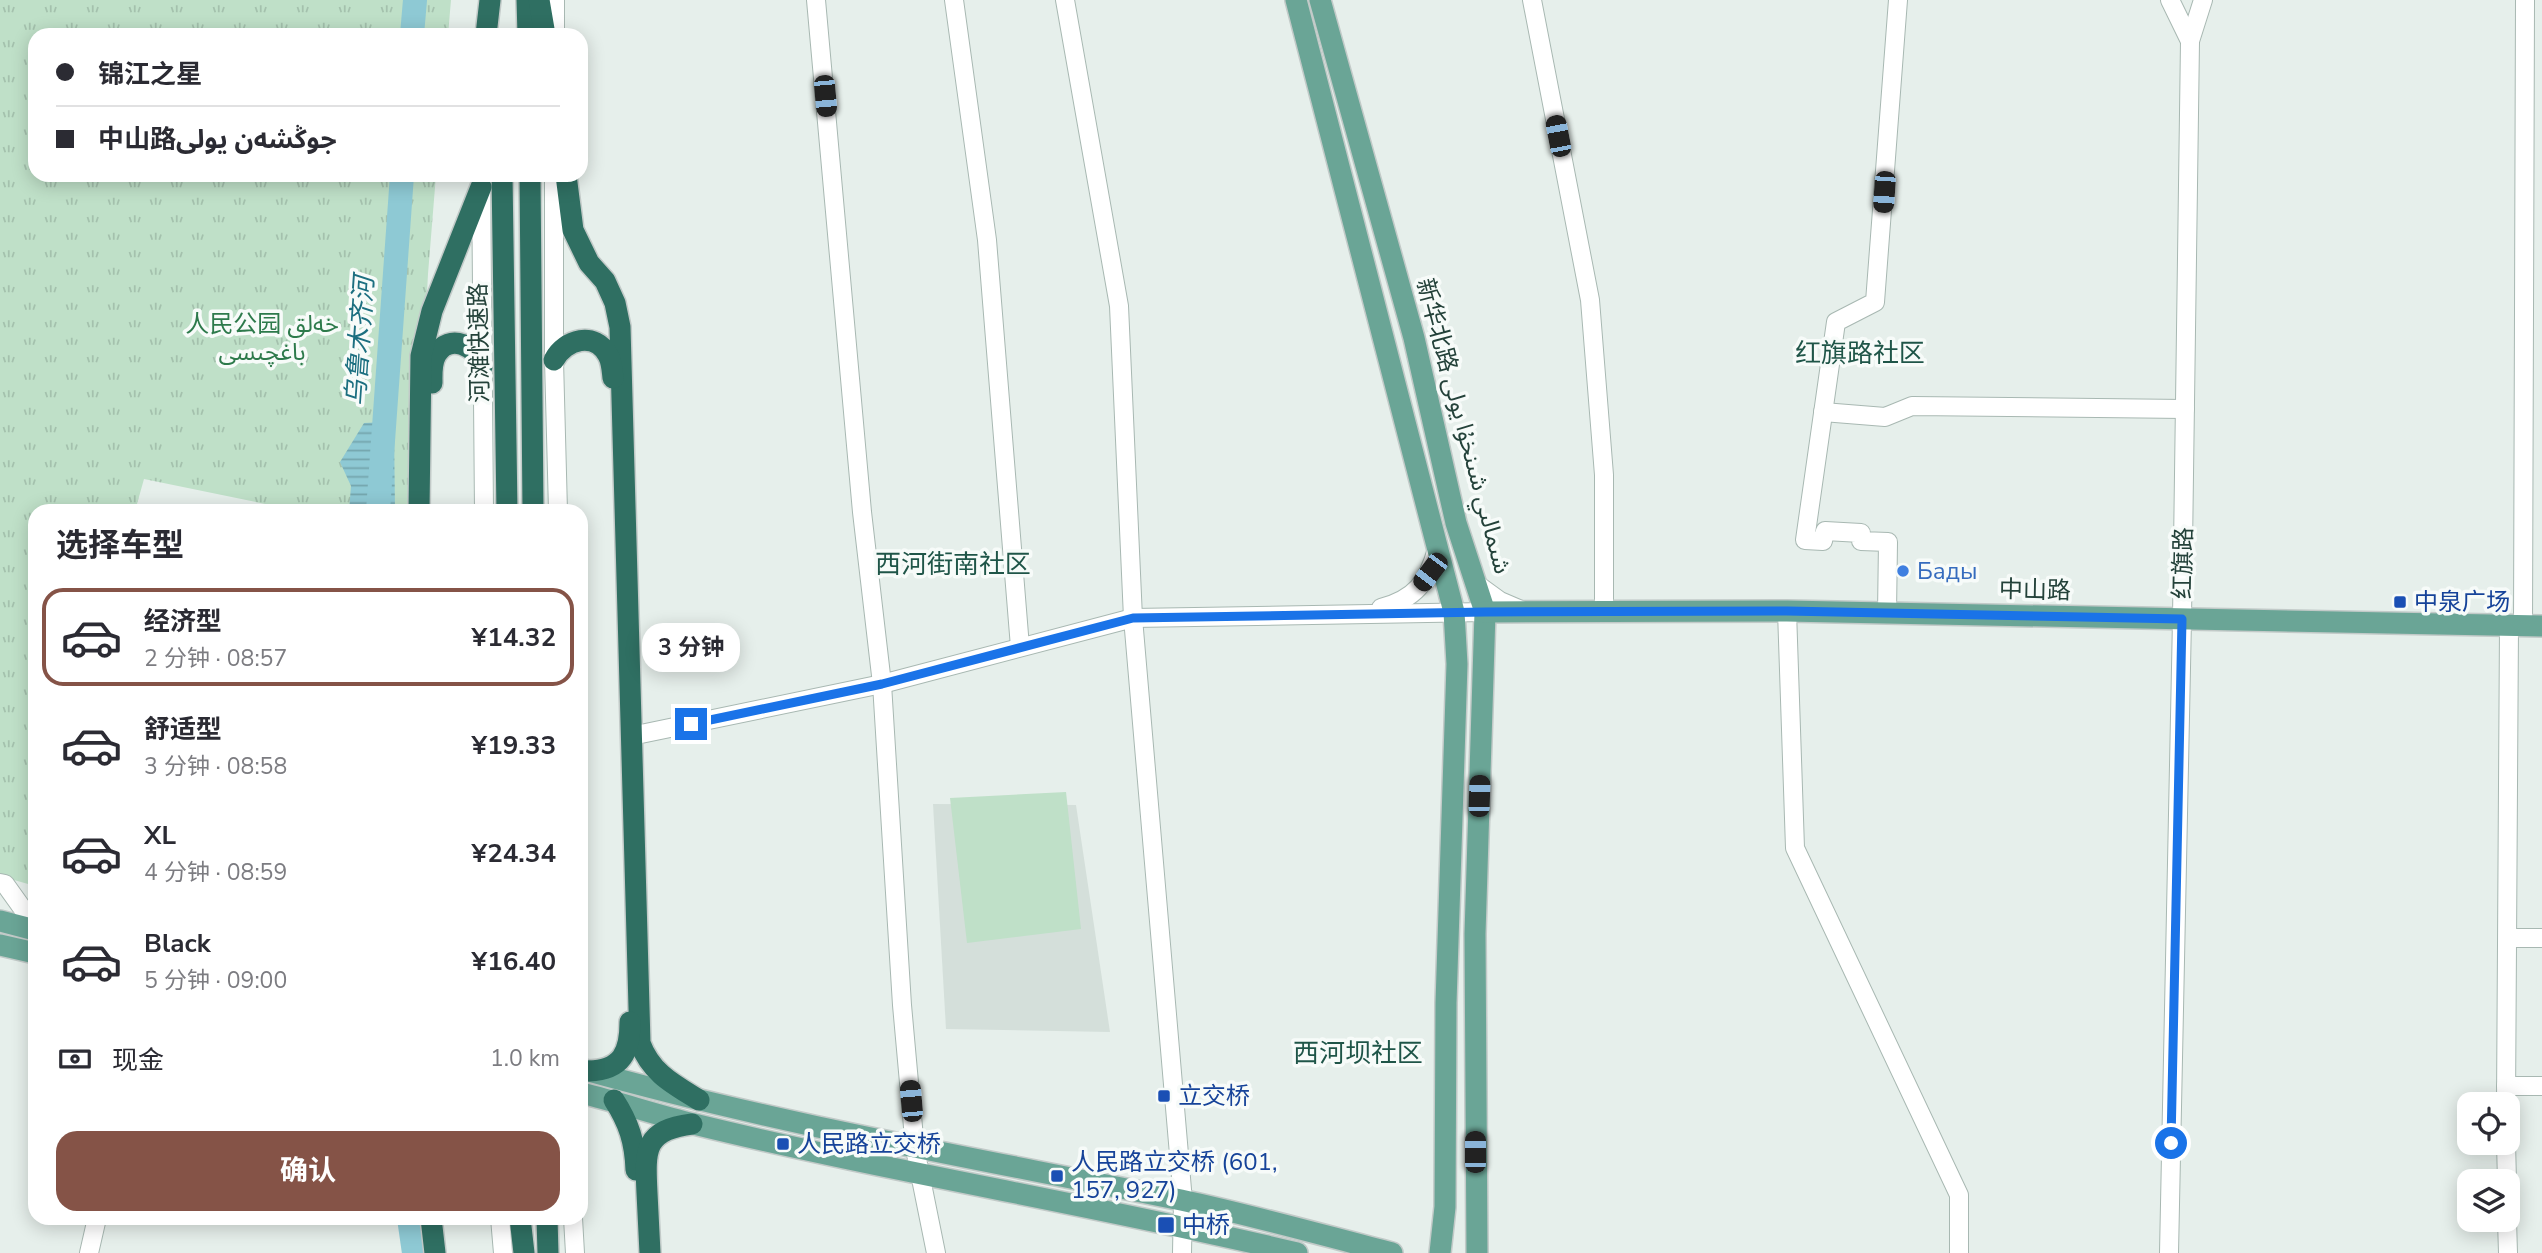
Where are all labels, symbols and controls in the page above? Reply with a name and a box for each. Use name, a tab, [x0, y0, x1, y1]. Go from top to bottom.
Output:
text: 锦江之星	[98, 57, 202, 92]
car	[813, 74, 838, 118]
car	[1544, 113, 1573, 159]
text: 中山路جوڭشەن يولى	[98, 122, 337, 157]
car	[1873, 170, 1896, 214]
water label: 乌鲁木齐河	[338, 270, 382, 407]
street label: 新华北路 شىمالىي شىنخۇا يولى	[1407, 275, 1519, 578]
street label: 河滩快速路	[462, 283, 496, 403]
park label: 人民公园 خەلق باغچىسى	[185, 308, 339, 368]
district label: 红旗路社区	[1795, 336, 1925, 371]
text: 选择车型	[56, 524, 184, 567]
street label: 红旗路	[2166, 527, 2200, 599]
district label: 西河街南社区	[875, 547, 1031, 582]
car	[1409, 549, 1452, 595]
place label: Бады	[1917, 555, 1978, 587]
marker: Бады	[1895, 563, 1911, 579]
street label: 中山路	[1999, 573, 2071, 607]
place label: 中泉广场	[2414, 586, 2510, 618]
marker: 中泉广场	[2392, 594, 2408, 610]
text: 经济型	[144, 604, 222, 639]
icon: car	[60, 606, 123, 669]
text: ¥14.32	[472, 620, 556, 655]
callout: 3 分钟	[642, 622, 740, 672]
text: 3 分钟	[658, 632, 724, 663]
text: 2 分钟 · 08:57	[144, 643, 287, 674]
route end	[675, 708, 707, 740]
text: 舒适型	[144, 712, 222, 747]
icon: car	[60, 714, 123, 777]
text: ¥19.33	[472, 728, 556, 763]
text: 3 分钟 · 08:58	[144, 751, 287, 782]
car	[1468, 775, 1491, 817]
text: XL	[144, 818, 176, 853]
icon: car	[60, 822, 123, 885]
text: ¥24.34	[472, 836, 556, 871]
text: 4 分钟 · 08:59	[144, 857, 287, 888]
text: Black	[144, 926, 211, 961]
icon: car	[60, 930, 123, 993]
text: ¥16.40	[472, 944, 556, 979]
text: 5 分钟 · 09:00	[144, 965, 287, 996]
district label: 西河坝社区	[1293, 1036, 1423, 1071]
icon: cash	[56, 1040, 94, 1078]
text: 现金	[112, 1043, 164, 1078]
text: 1.0 km	[490, 1043, 560, 1074]
car	[899, 1079, 924, 1123]
place label: 立交桥	[1178, 1080, 1250, 1112]
marker: 立交桥	[1156, 1088, 1172, 1104]
map controls	[2457, 1092, 2520, 1232]
button: locate	[2457, 1092, 2520, 1155]
route start	[2155, 1127, 2187, 1159]
place label: 人民路立交桥	[797, 1128, 941, 1160]
button: 确认	[56, 1131, 560, 1211]
car	[1465, 1131, 1486, 1173]
marker: 人民路立交桥	[775, 1136, 791, 1152]
place label: 人民路立交桥 (601, 157, 927)	[1071, 1146, 1277, 1206]
marker: 人民路立交桥 (601, 157, 927)	[1049, 1168, 1065, 1184]
button: layers	[2457, 1169, 2520, 1232]
place label: 中桥	[1182, 1209, 1230, 1241]
marker: 中桥	[1156, 1215, 1176, 1235]

